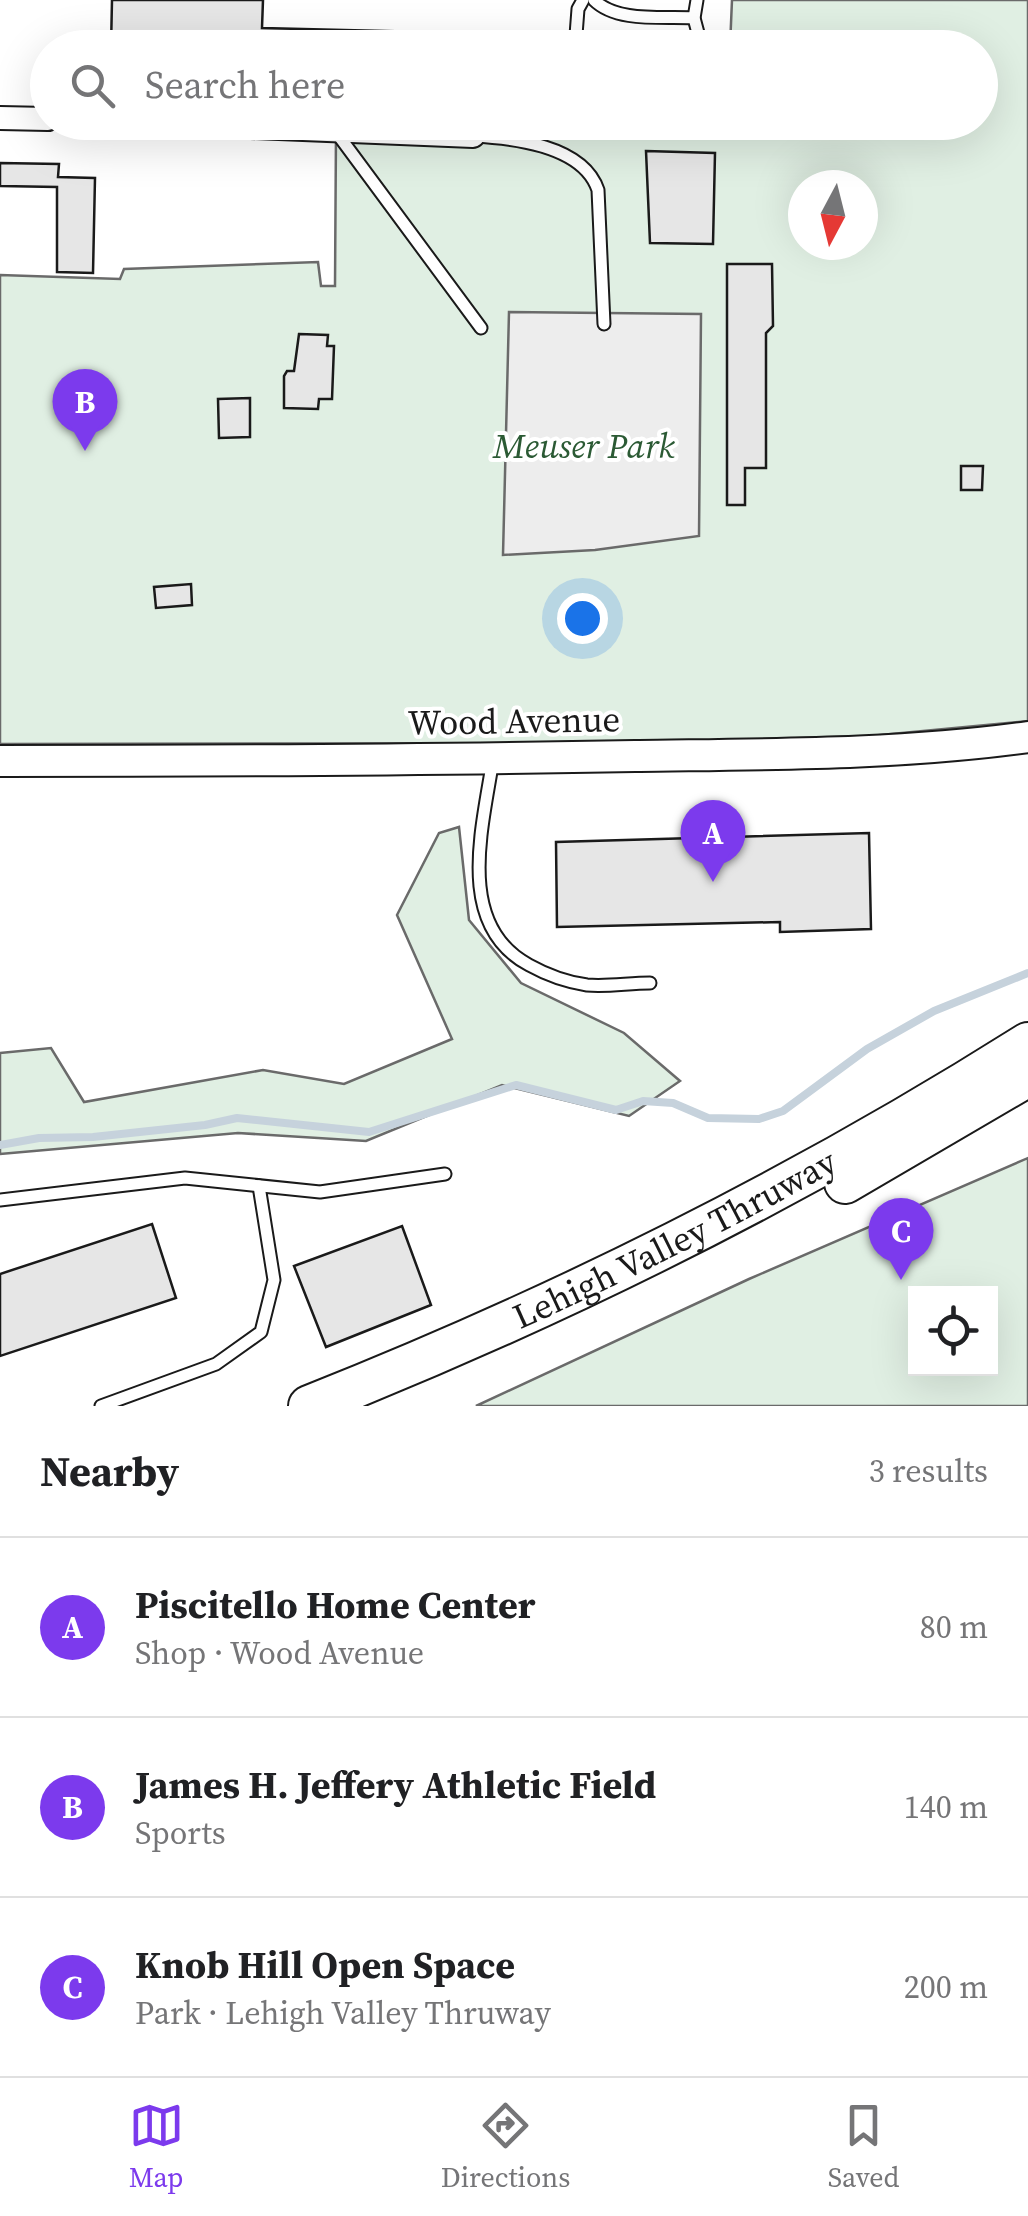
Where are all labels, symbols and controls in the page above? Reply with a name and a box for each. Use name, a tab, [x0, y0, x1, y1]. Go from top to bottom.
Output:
search box	[30, 30, 998, 140]
icon: search	[65, 58, 120, 113]
text: Search here	[145, 59, 345, 111]
north arrow	[788, 170, 878, 260]
pin: B	[52, 368, 118, 451]
park label: Meuser Park	[492, 422, 675, 470]
your location	[557, 593, 608, 644]
street label: Wood Avenue	[407, 695, 621, 747]
pin: A	[680, 800, 746, 882]
street label: Lehigh Valley Thruway	[505, 1137, 845, 1341]
pin: C	[868, 1198, 934, 1280]
map controls	[908, 1286, 998, 1376]
button: locate	[908, 1286, 998, 1376]
text: Nearby	[40, 1442, 179, 1500]
text: 3 results	[869, 1449, 988, 1493]
text: Piscitello Home Center	[135, 1579, 535, 1631]
text: A	[62, 1605, 83, 1649]
text: 80 m	[920, 1605, 988, 1649]
text: Shop · Wood Avenue	[135, 1631, 424, 1675]
text: James H. Jeffery Athletic Field	[135, 1759, 656, 1811]
text: B	[62, 1785, 83, 1829]
text: 140 m	[904, 1785, 988, 1829]
text: Sports	[135, 1811, 226, 1855]
text: Knob Hill Open Space	[135, 1939, 515, 1991]
text: C	[63, 1965, 82, 2009]
text: 200 m	[904, 1965, 988, 2009]
text: Park · Lehigh Valley Thruway	[135, 1991, 551, 2035]
tab: Map	[129, 2098, 184, 2196]
tab: Directions	[441, 2098, 570, 2196]
tab: Saved	[828, 2098, 899, 2196]

